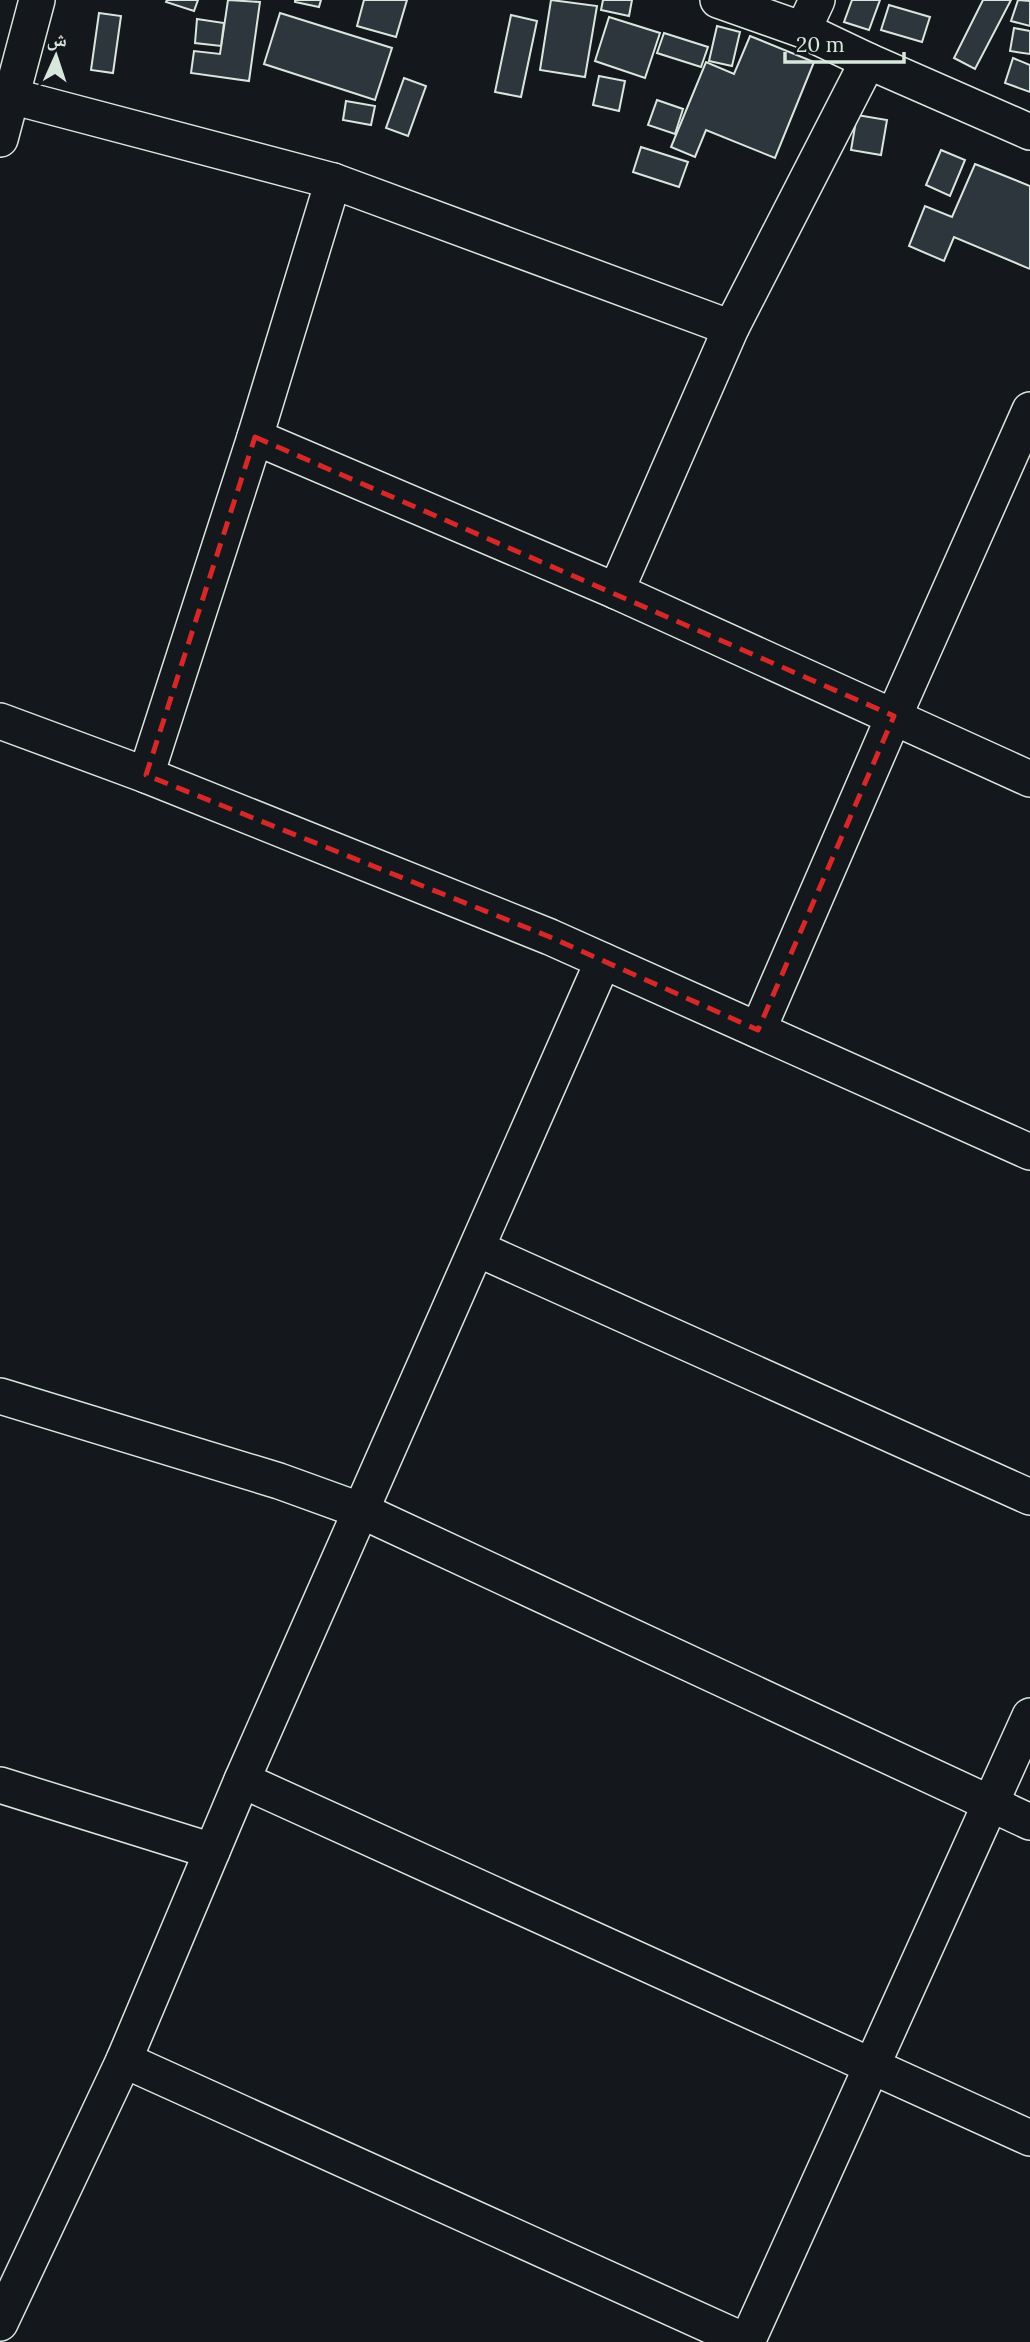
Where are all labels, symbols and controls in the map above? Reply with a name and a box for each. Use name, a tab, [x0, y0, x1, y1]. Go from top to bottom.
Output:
north arrow	[21, 21, 91, 91]
scale bar	[785, 21, 904, 65]
text: ش	[46, 27, 68, 52]
text: 20 m	[796, 31, 845, 58]

